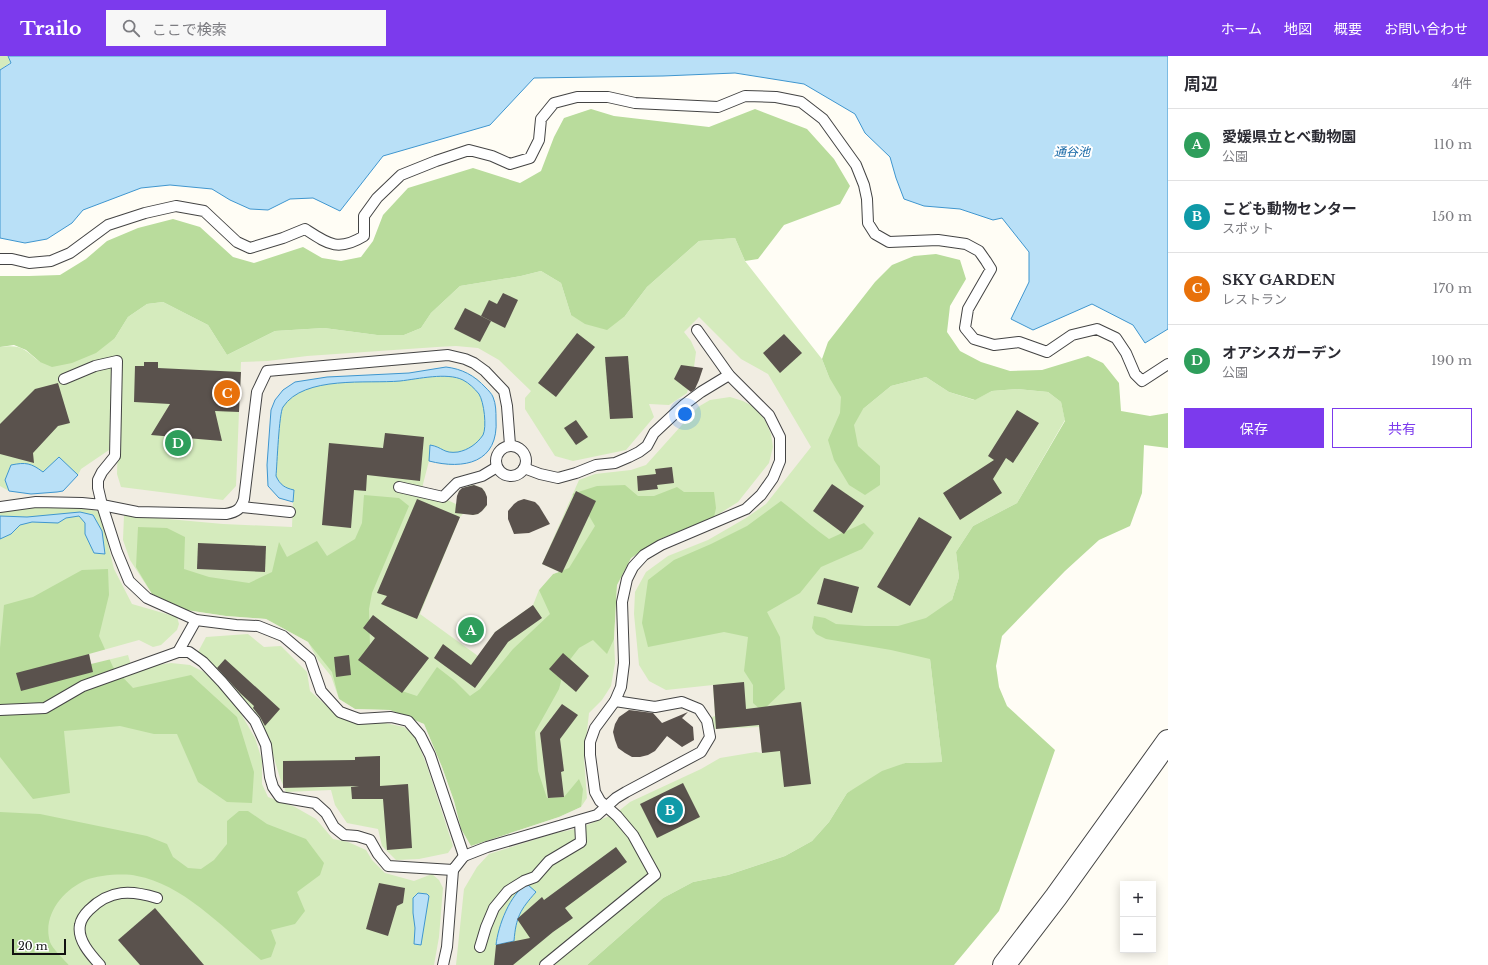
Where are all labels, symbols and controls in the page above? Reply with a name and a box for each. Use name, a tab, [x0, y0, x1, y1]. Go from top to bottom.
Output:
search box	[106, 10, 386, 46]
text: Trailo	[20, 17, 82, 40]
icon: search	[120, 17, 142, 39]
text: ここで検索	[152, 20, 227, 39]
text: ホーム	[1220, 20, 1262, 38]
text: 地図	[1284, 20, 1312, 38]
text: 概要	[1334, 20, 1362, 38]
text: お問い合わせ	[1384, 20, 1468, 38]
text: 周辺	[1184, 74, 1218, 95]
text: 4件	[1451, 75, 1472, 92]
text: 愛媛県立とべ動物園	[1222, 127, 1356, 146]
text: A	[1192, 136, 1202, 153]
text: 110 m	[1433, 136, 1472, 153]
water label: 通谷池	[1054, 144, 1091, 159]
text: 公園	[1222, 148, 1248, 165]
text: こども動物センター	[1222, 199, 1357, 218]
text: B	[1192, 208, 1202, 225]
text: 150 m	[1432, 208, 1472, 225]
text: スポット	[1222, 220, 1274, 237]
text: SKY GARDEN	[1222, 270, 1336, 289]
text: C	[1192, 280, 1202, 297]
text: 170 m	[1433, 280, 1472, 297]
text: レストラン	[1222, 291, 1287, 308]
text: オアシスガーデン	[1222, 343, 1341, 362]
text: D	[1191, 352, 1203, 369]
text: 190 m	[1431, 352, 1472, 369]
text: 公園	[1222, 364, 1248, 381]
pin: C	[214, 378, 240, 408]
your location	[675, 404, 695, 424]
button: 保存	[1184, 408, 1324, 448]
button: 共有	[1332, 408, 1472, 448]
pin: D	[165, 428, 191, 458]
pin: A	[458, 615, 484, 645]
pin: B	[657, 795, 683, 825]
map controls	[1120, 881, 1156, 953]
button: +	[1120, 881, 1156, 917]
button: −	[1120, 917, 1156, 953]
scale bar	[12, 937, 66, 956]
text: 20 m	[18, 939, 48, 953]

